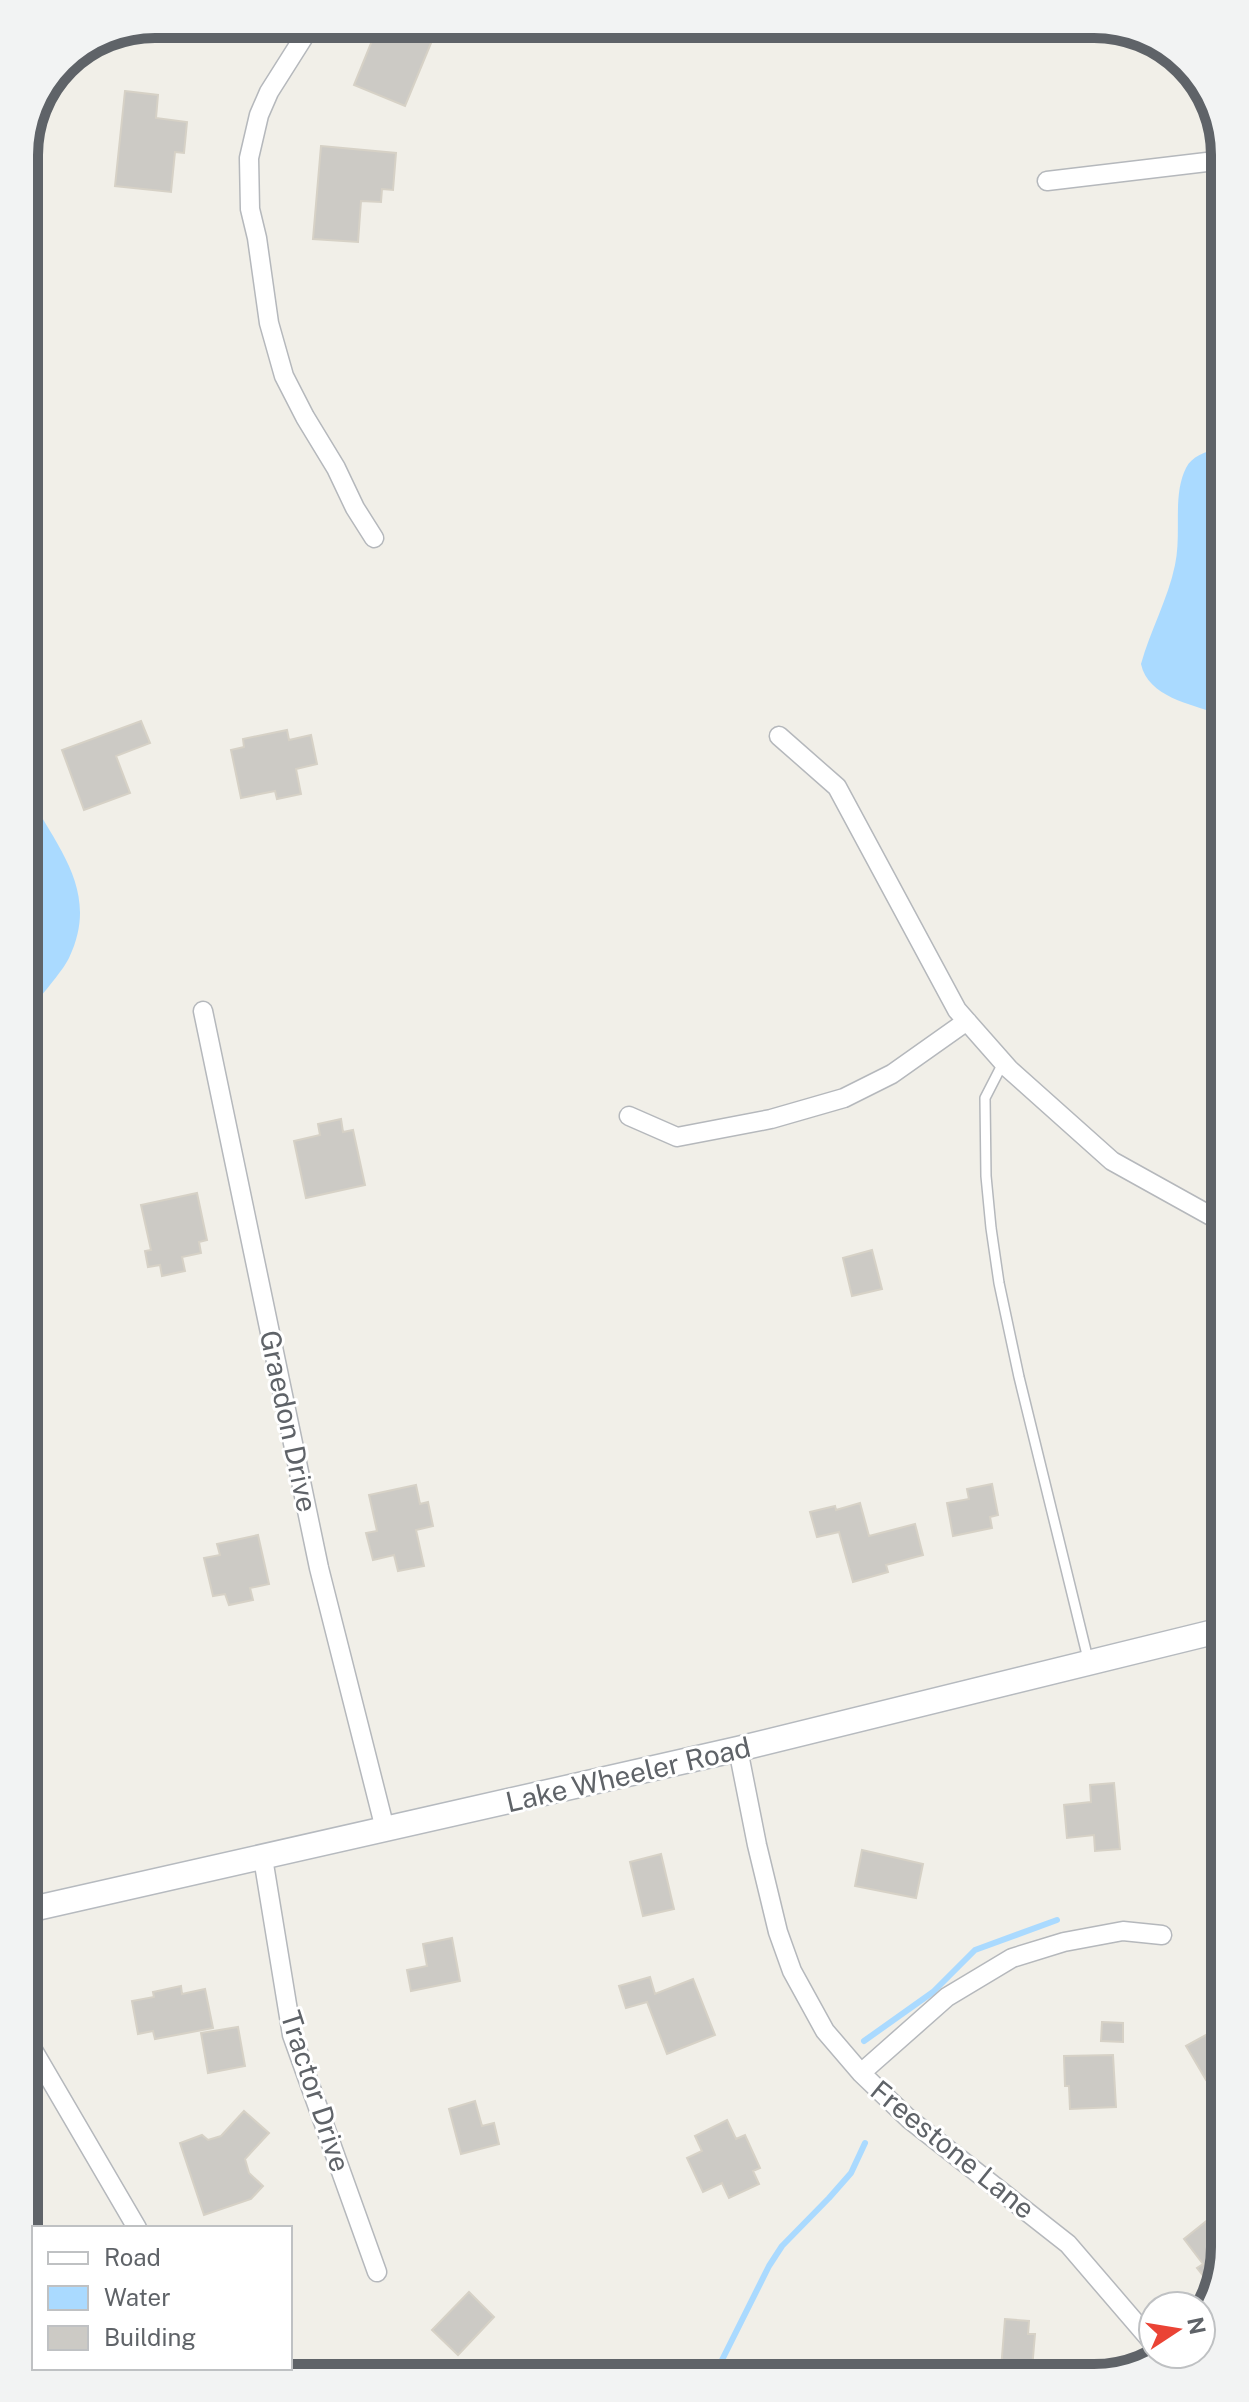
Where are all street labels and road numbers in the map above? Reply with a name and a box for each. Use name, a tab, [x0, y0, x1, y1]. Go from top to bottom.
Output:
street label: Graedon Drive	[254, 1327, 324, 1515]
street label: Lake Wheeler Road	[502, 1730, 754, 1818]
street label: Tractor Drive	[274, 2006, 358, 2176]
street label: Freestone Lane	[864, 2073, 1042, 2225]

